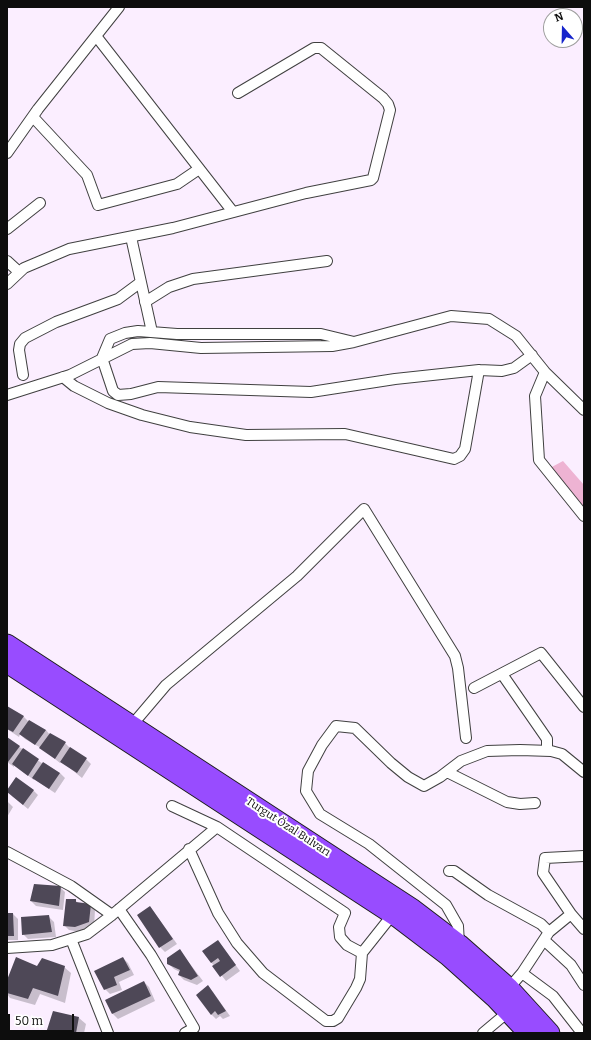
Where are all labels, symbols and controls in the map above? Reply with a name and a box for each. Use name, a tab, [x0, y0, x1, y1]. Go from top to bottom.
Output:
north arrow	[543, 8, 583, 48]
text: N	[553, 10, 565, 25]
street label: Turgut Özal Bulvarı	[243, 795, 333, 859]
scale bar	[10, 1006, 76, 1032]
text: 50 m	[15, 1014, 43, 1028]

